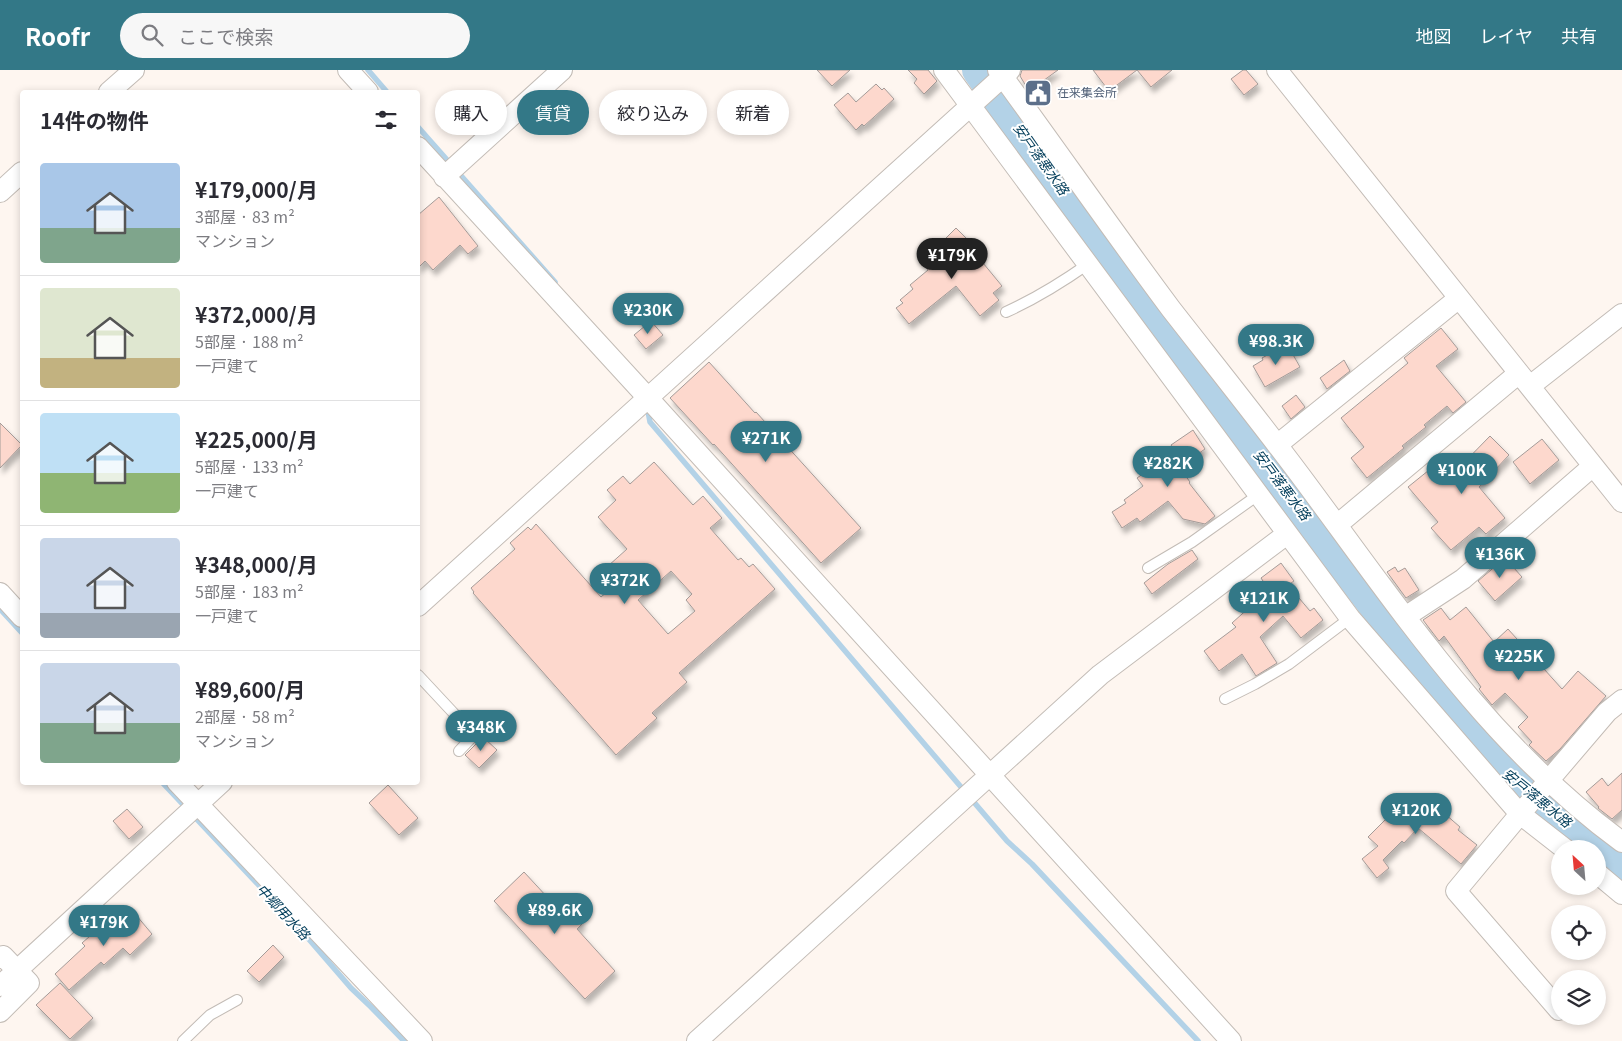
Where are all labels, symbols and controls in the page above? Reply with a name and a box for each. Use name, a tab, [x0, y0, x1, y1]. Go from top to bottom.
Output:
search box	[120, 13, 470, 58]
text: Roofr	[25, 18, 90, 53]
icon: search	[138, 21, 166, 49]
text: ここで検索	[178, 22, 273, 49]
text: 地図	[1416, 22, 1452, 48]
text: レイヤ	[1480, 22, 1533, 48]
text: 共有	[1561, 22, 1597, 48]
public building icon: 在来集会所	[1023, 78, 1053, 108]
place label: 在来集会所	[1057, 83, 1117, 100]
chip: 購入	[435, 90, 507, 135]
chip: 賃貸	[517, 90, 589, 135]
chip: 絞り込み	[599, 90, 707, 135]
chip: 新着	[717, 90, 789, 135]
text: 14件の物件	[40, 105, 149, 135]
icon: filters	[372, 106, 400, 134]
water label: 安戸落悪水路	[1010, 118, 1075, 199]
text: ¥179,000/月	[195, 174, 318, 204]
icon: home	[80, 183, 140, 243]
text: 3部屋 · 83 m²	[195, 204, 295, 228]
text: マンション	[195, 228, 275, 252]
pin: ¥179K	[917, 238, 987, 280]
text: ¥179K	[928, 242, 976, 266]
pin: ¥230K	[613, 292, 683, 335]
text: ¥230K	[624, 297, 672, 321]
text: ¥372,000/月	[195, 299, 318, 329]
icon: home	[80, 308, 140, 368]
pin: ¥98.3K	[1235, 324, 1317, 366]
text: ¥98.3K	[1249, 328, 1303, 352]
text: 5部屋 · 188 m²	[195, 329, 304, 353]
text: 一戸建て	[195, 353, 259, 377]
pin: ¥271K	[731, 420, 801, 463]
text: ¥225,000/月	[195, 424, 318, 454]
text: ¥271K	[742, 425, 790, 449]
icon: home	[80, 433, 140, 493]
water label: 安戸落悪水路	[1250, 445, 1317, 525]
pin: ¥282K	[1133, 446, 1203, 488]
text: ¥282K	[1144, 450, 1192, 474]
pin: ¥100K	[1427, 452, 1497, 495]
text: 5部屋 · 133 m²	[195, 454, 304, 478]
text: ¥100K	[1438, 457, 1486, 481]
text: 一戸建て	[195, 478, 259, 502]
pin: ¥136K	[1465, 536, 1535, 579]
text: ¥136K	[1476, 541, 1524, 565]
text: ¥348,000/月	[195, 549, 318, 579]
icon: home	[80, 558, 140, 618]
pin: ¥372K	[590, 562, 660, 605]
text: ¥372K	[601, 567, 649, 591]
text: 5部屋 · 183 m²	[195, 579, 304, 603]
pin: ¥121K	[1229, 580, 1299, 623]
text: ¥121K	[1240, 585, 1288, 609]
text: 一戸建て	[195, 603, 259, 627]
pin: ¥225K	[1484, 638, 1554, 681]
text: ¥225K	[1495, 643, 1543, 667]
text: ¥89,600/月	[195, 674, 305, 704]
icon: home	[80, 683, 140, 743]
text: 2部屋 · 58 m²	[195, 704, 295, 728]
pin: ¥348K	[446, 710, 516, 752]
text: ¥348K	[457, 714, 505, 738]
text: マンション	[195, 728, 275, 752]
water label: 安戸落悪水路	[1499, 763, 1577, 832]
pin: ¥120K	[1381, 792, 1451, 835]
text: ¥120K	[1392, 797, 1440, 821]
north arrow	[1551, 840, 1606, 895]
map controls	[1551, 840, 1606, 1025]
water label: 中郷用水路	[253, 879, 316, 944]
pin: ¥89.6K	[514, 892, 596, 935]
text: ¥89.6K	[528, 897, 582, 921]
pin: ¥179K	[69, 904, 139, 947]
button: locate	[1551, 905, 1606, 960]
text: ¥179K	[80, 909, 128, 933]
button: layers	[1551, 970, 1606, 1025]

